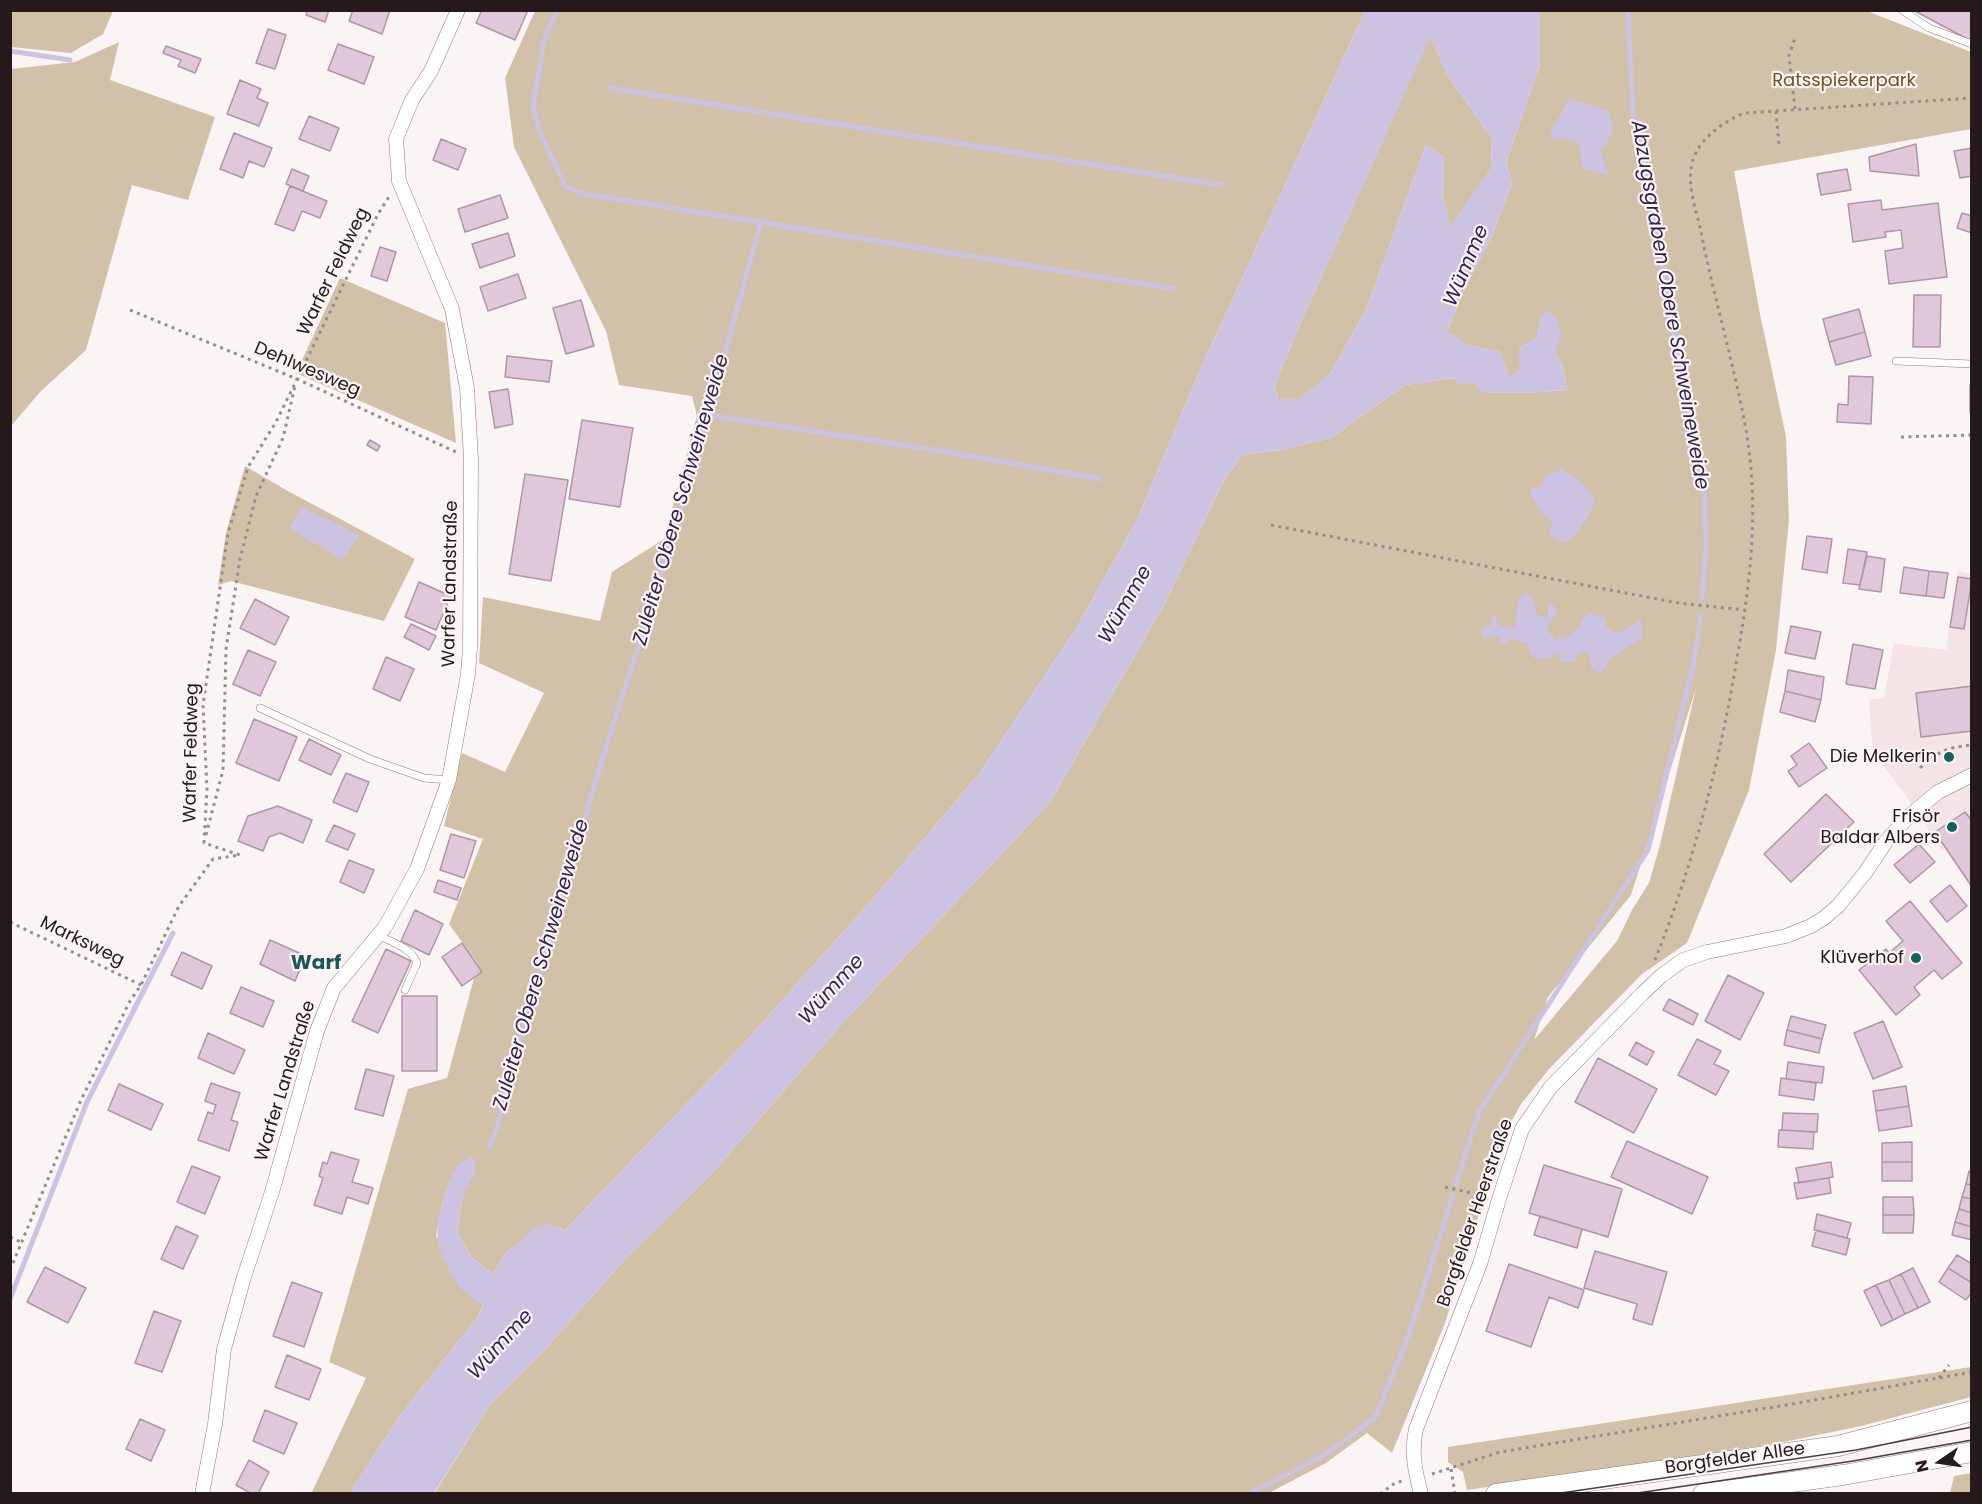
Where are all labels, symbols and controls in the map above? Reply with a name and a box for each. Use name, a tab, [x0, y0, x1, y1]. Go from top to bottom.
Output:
park label: Ratsspiekerpark	[1772, 70, 1916, 92]
water label: Abzugsgraben Obere Schweineweide	[1625, 118, 1713, 492]
street label: Warfer Feldweg	[294, 204, 374, 340]
water label: Wümme	[1439, 222, 1495, 310]
street label: Dehlwesweg	[251, 338, 363, 402]
water label: Zuleiter Obere Schweineweide	[629, 352, 735, 648]
street label: Warfer Landstraße	[439, 500, 463, 668]
water label: Wümme	[1094, 562, 1158, 648]
street label: Warfer Feldweg	[180, 683, 204, 823]
place label: Die Melkerin	[1830, 746, 1937, 768]
marker: Die Melkerin	[1942, 750, 1956, 764]
place label: Frisör Baldar Albers	[1821, 806, 1940, 848]
water label: Zuleiter Obere Schweineweide	[489, 817, 595, 1113]
marker: Frisör Baldar Albers	[1945, 820, 1959, 834]
street label: Marksweg	[36, 912, 128, 972]
place label: Klüverhof	[1820, 947, 1904, 969]
water label: Wümme	[794, 950, 870, 1030]
marker: Klüverhof	[1909, 951, 1923, 965]
district label: Warf	[291, 952, 341, 976]
street label: Warfer Landstraße	[251, 998, 321, 1164]
street label: Borgfelder Heerstraße	[1434, 1116, 1518, 1310]
water label: Wümme	[463, 1305, 539, 1385]
north arrow	[1910, 1432, 1970, 1492]
street label: Borgfelder Allee	[1664, 1438, 1806, 1480]
text: N	[1909, 1458, 1935, 1475]

